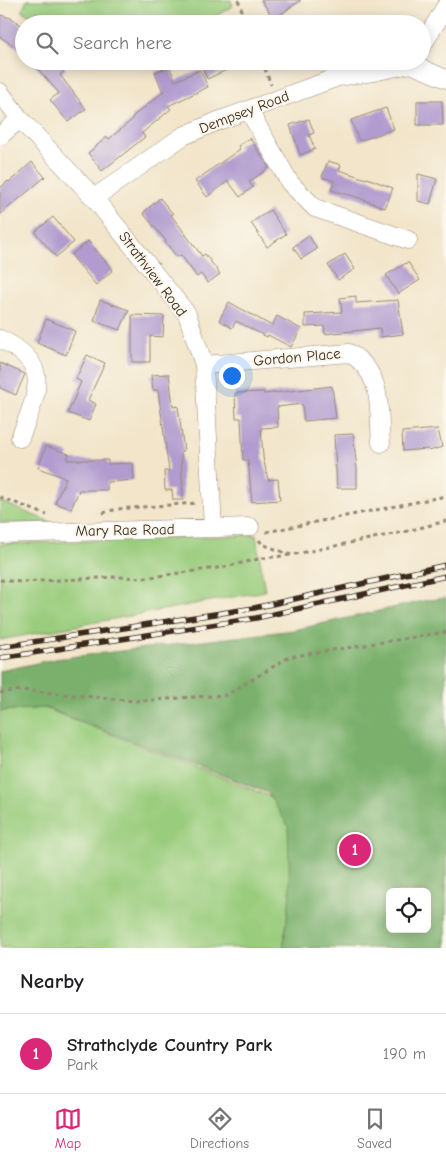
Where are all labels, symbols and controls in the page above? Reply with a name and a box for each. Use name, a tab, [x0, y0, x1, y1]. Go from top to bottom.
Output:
search box	[15, 15, 431, 70]
icon: search	[33, 29, 61, 57]
text: Search here	[73, 32, 172, 54]
street label: Dempsey Road	[196, 87, 292, 137]
street label: Strathview Road	[115, 228, 191, 320]
street label: Gordon Place	[253, 344, 342, 370]
your location	[219, 363, 245, 389]
street label: Mary Rae Road	[75, 520, 175, 540]
pin: 1	[339, 831, 371, 869]
map controls	[386, 888, 431, 933]
button: locate	[386, 888, 431, 933]
text: Nearby	[20, 969, 84, 993]
text: Strathclyde Country Park	[67, 1034, 272, 1056]
text: 1	[33, 1045, 39, 1063]
text: 190 m	[383, 1045, 426, 1063]
text: Park	[67, 1056, 98, 1074]
tab: Map	[54, 1105, 82, 1152]
tab: Directions	[190, 1105, 249, 1152]
tab: Saved	[357, 1105, 392, 1152]

